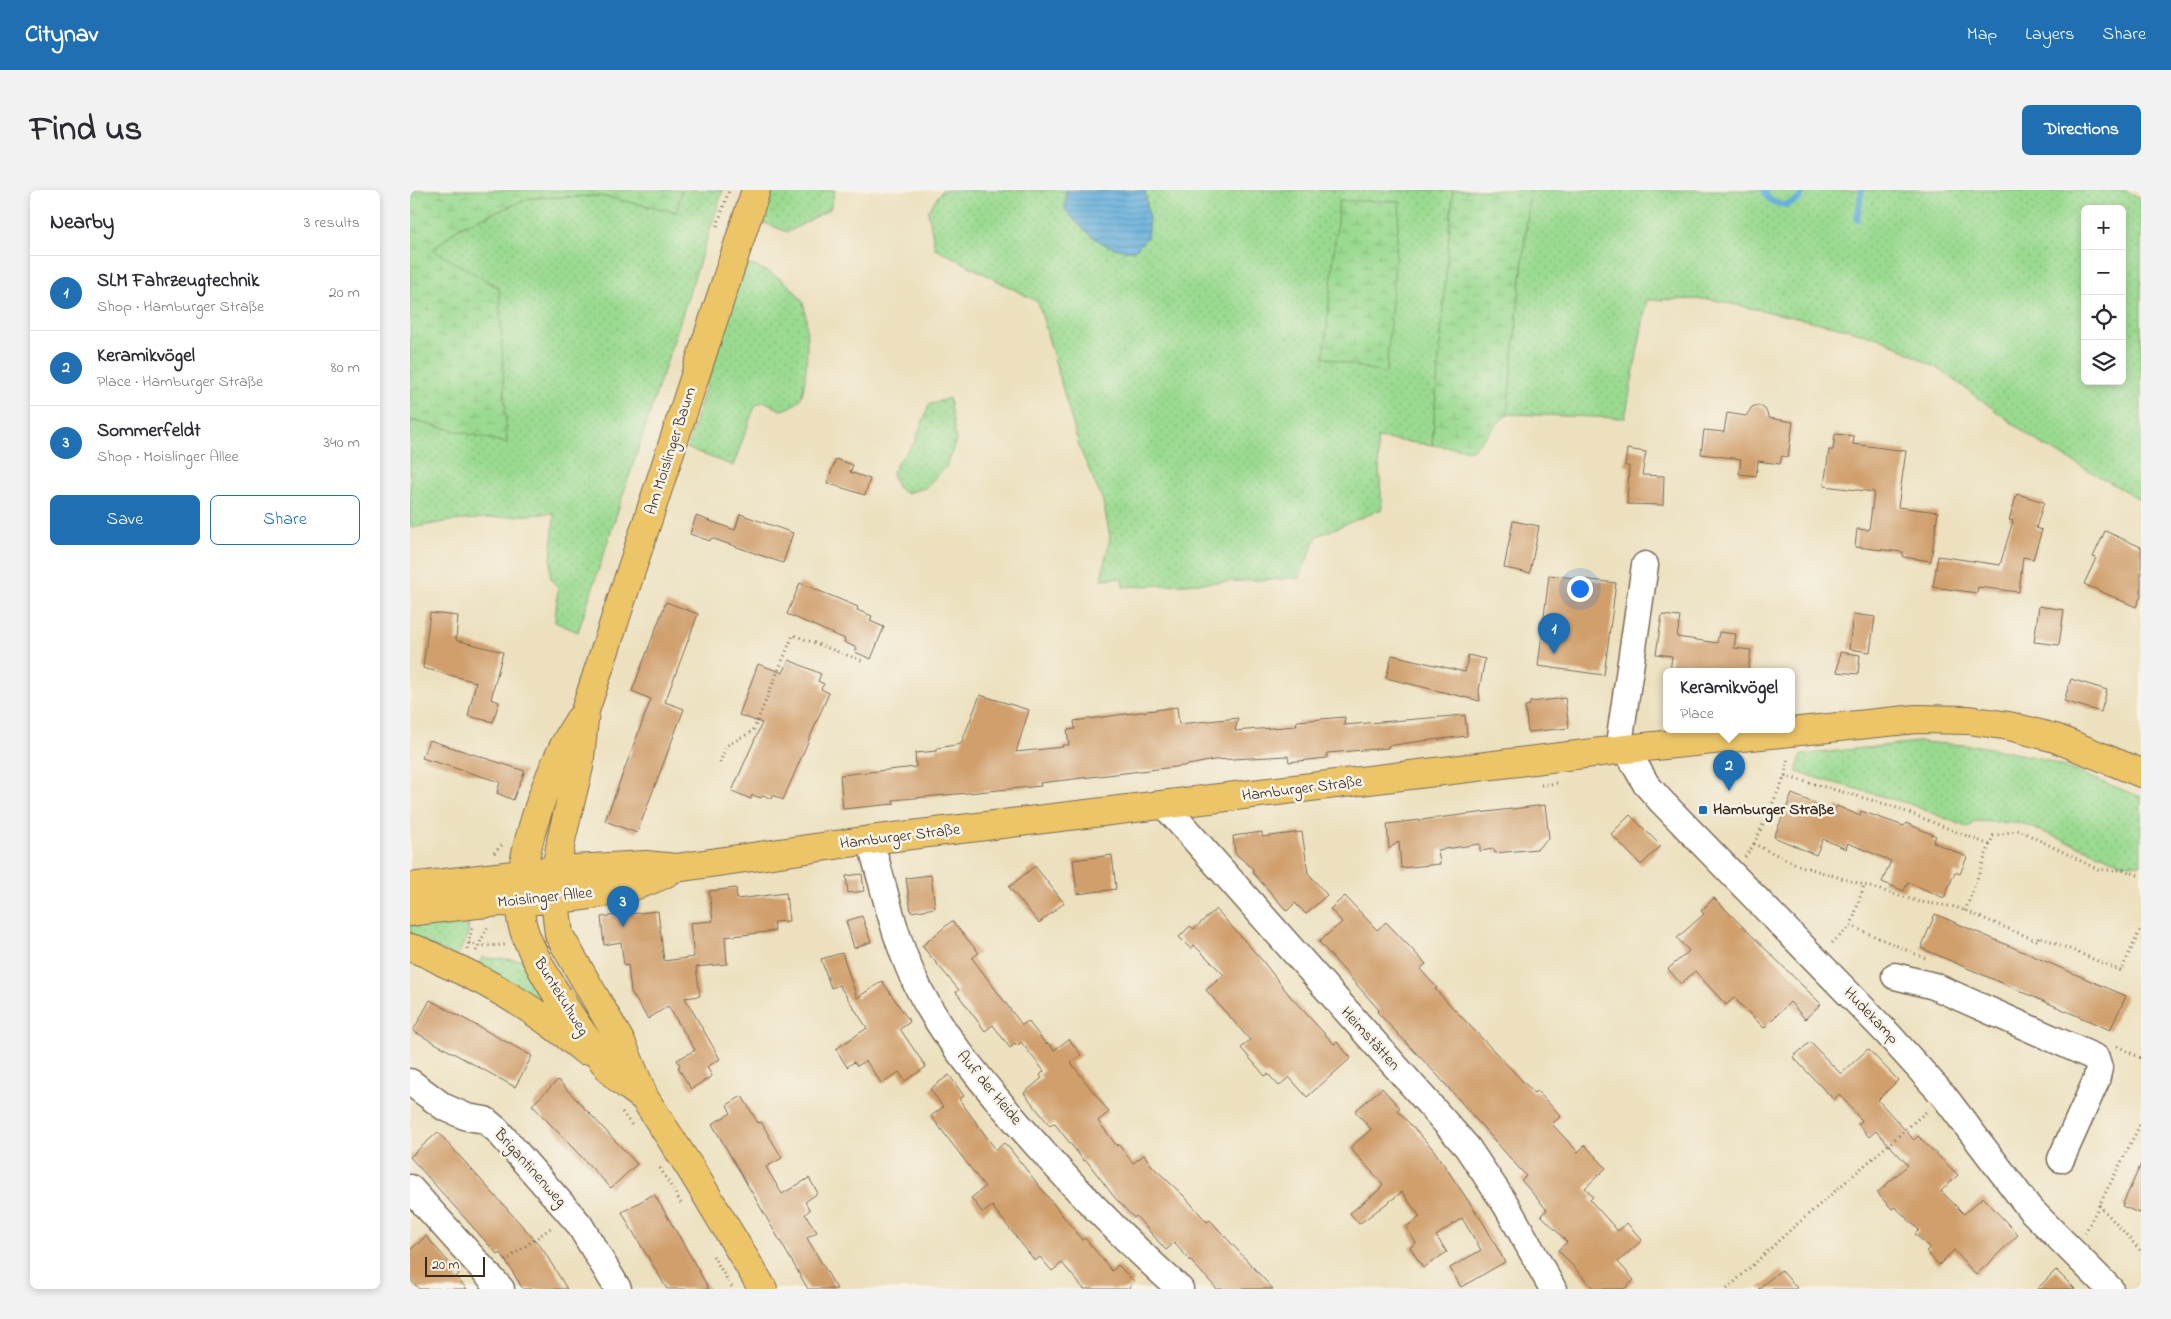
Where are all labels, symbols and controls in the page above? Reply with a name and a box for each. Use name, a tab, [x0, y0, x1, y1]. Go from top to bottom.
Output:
text: Citynav	[25, 18, 98, 53]
text: Map	[1967, 22, 1997, 48]
text: Layers	[2025, 22, 2075, 48]
text: Share	[2103, 22, 2146, 48]
text: Find us	[30, 105, 142, 156]
button: Directions	[2022, 105, 2141, 155]
map controls	[2081, 205, 2126, 385]
button: +	[2081, 205, 2126, 250]
text: Nearby	[50, 208, 114, 238]
text: 3 results	[304, 211, 360, 235]
button: −	[2081, 250, 2126, 295]
text: SLM Fahrzeugtechnik	[97, 268, 259, 295]
text: 1	[63, 281, 69, 305]
text: 20 m	[329, 281, 360, 305]
text: Shop · Hamburger Straße	[97, 295, 264, 319]
button: locate	[2081, 295, 2126, 340]
button: layers	[2081, 340, 2126, 385]
text: Keramikvögel	[97, 343, 195, 370]
text: 2	[62, 356, 70, 380]
text: 80 m	[331, 356, 360, 380]
text: Place · Hamburger Straße	[97, 370, 263, 394]
street label: Am Moislinger Baum	[639, 384, 703, 518]
text: Sommerfeldt	[97, 418, 201, 445]
text: 3	[63, 431, 69, 455]
text: 340 m	[323, 431, 360, 455]
text: Shop · Moislinger Allee	[97, 445, 239, 469]
button: Save	[50, 495, 200, 545]
button: Share	[210, 495, 360, 545]
your location	[1567, 576, 1593, 602]
pin: 1	[1538, 613, 1570, 654]
popup	[1663, 668, 1795, 733]
text: Keramikvögel	[1680, 675, 1778, 702]
text: Place	[1680, 702, 1714, 726]
pin: 2	[1713, 750, 1745, 791]
street label: Hamburger Straße	[1240, 770, 1364, 808]
place label: Hamburger Straße	[1713, 798, 1835, 823]
marker: Hamburger Straße	[1697, 804, 1709, 816]
street label: Hamburger Straße	[838, 818, 962, 856]
street label: Moislinger Allee	[496, 881, 595, 915]
pin: 3	[607, 886, 639, 927]
street label: Buntekuhweg	[527, 952, 595, 1041]
street label: Hudekamp	[1838, 982, 1905, 1050]
street label: Heimstätten	[1335, 1002, 1405, 1077]
street label: Auf der Heide	[951, 1045, 1028, 1131]
street label: Brigantinenweg	[487, 1123, 572, 1213]
scale bar	[425, 1254, 485, 1277]
text: 20 m	[432, 1255, 459, 1276]

